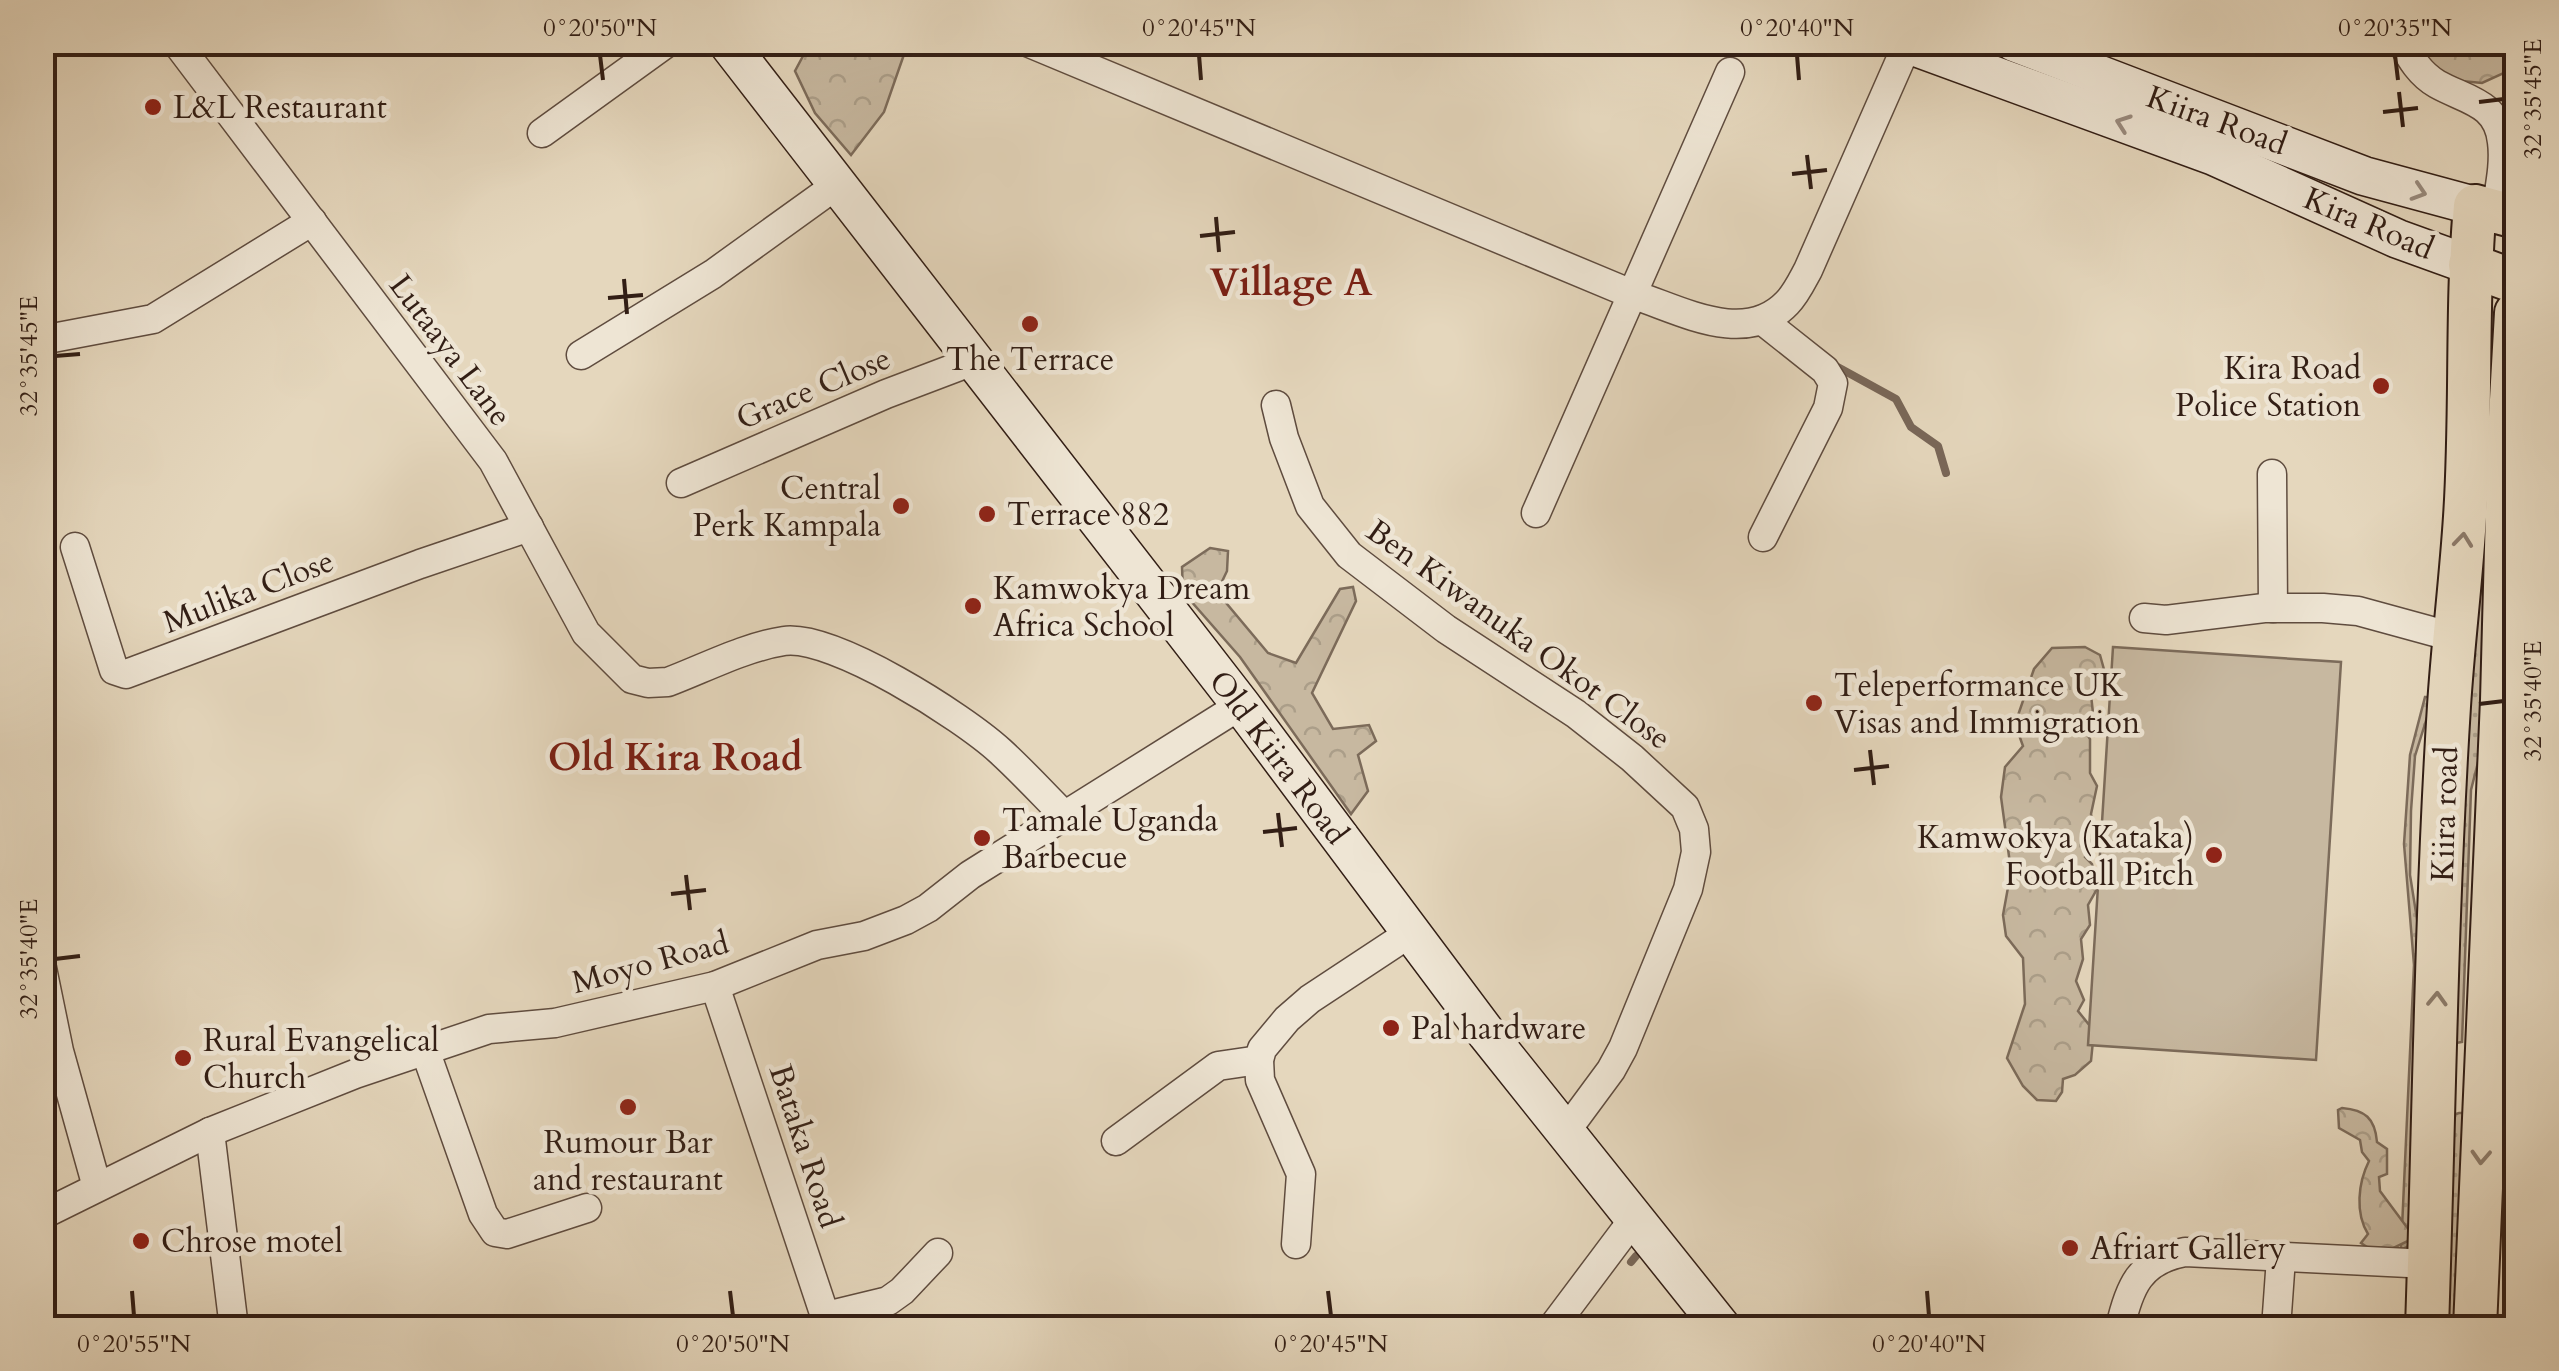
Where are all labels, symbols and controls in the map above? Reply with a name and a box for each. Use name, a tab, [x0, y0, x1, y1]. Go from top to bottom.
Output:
text: 0°20'50"N	[543, 11, 657, 45]
text: 0°20'45"N	[1142, 11, 1256, 45]
text: 0°20'40"N	[1740, 11, 1854, 45]
text: 0°20'35"N	[2338, 11, 2452, 45]
text: 32°35'45"E	[2516, 39, 2550, 159]
street label: Kiira Road	[2140, 75, 2293, 167]
place label: L&L Restaurant	[173, 86, 387, 130]
marker: L&L Restaurant	[142, 96, 164, 118]
one-way arrow	[2115, 114, 2132, 135]
street label: Kira Road	[2297, 177, 2440, 271]
one-way arrow	[2410, 180, 2427, 200]
district label: Village A	[1210, 257, 1373, 309]
street label: Lutaaya Lane	[378, 266, 522, 436]
text: 32°35'45"E	[12, 296, 46, 416]
marker: The Terrace	[1019, 313, 1041, 335]
street label: Grace Close	[729, 337, 897, 441]
place label: The Terrace	[946, 338, 1114, 382]
place label: Kira Road Police Station	[2175, 347, 2361, 428]
marker: Kira Road Police Station	[2370, 375, 2392, 397]
place label: Central Perk Kampala	[693, 467, 881, 548]
place label: Terrace 882	[1007, 493, 1169, 537]
marker: Central Perk Kampala	[890, 495, 912, 517]
marker: Terrace 882	[976, 503, 998, 525]
street label: Ben Kiwanuka Okot Close	[1357, 509, 1680, 760]
one-way arrow	[2452, 532, 2473, 548]
street label: Mulika Close	[157, 539, 340, 645]
place label: Kamwokya Dream Africa School	[993, 567, 1250, 648]
marker: Kamwokya Dream Africa School	[962, 595, 984, 617]
text: 32°35'40"E	[2516, 641, 2550, 761]
street label: Old Kiira Road	[1198, 661, 1358, 854]
place label: Teleperformance UK Visas and Immigration	[1834, 664, 2140, 745]
marker: Teleperformance UK Visas and Immigration	[1803, 692, 1825, 714]
district label: Old Kira Road	[548, 732, 803, 784]
street label: Kiira road	[2421, 745, 2469, 883]
place label: Tamale Uganda Barbecue	[1002, 799, 1219, 880]
place label: Kamwokya (Kataka) Football Pitch	[1917, 816, 2194, 897]
marker: Tamale Uganda Barbecue	[971, 827, 993, 849]
marker: Kamwokya (Kataka) Football Pitch	[2203, 844, 2225, 866]
text: 32°35'40"E	[12, 899, 46, 1019]
street label: Moyo Road	[567, 921, 733, 1005]
one-way arrow	[2426, 990, 2447, 1006]
place label: Pal hardware	[1411, 1007, 1586, 1051]
marker: Pal hardware	[1380, 1017, 1402, 1039]
place label: Rural Evangelical Church	[203, 1019, 439, 1100]
marker: Rural Evangelical Church	[172, 1047, 194, 1069]
street label: Bataka Road	[758, 1059, 852, 1234]
marker: Rumour Bar and restaurant	[617, 1096, 639, 1118]
place label: Rumour Bar and restaurant	[533, 1121, 723, 1202]
one-way arrow	[2471, 1150, 2492, 1166]
place label: Chrose motel	[161, 1220, 343, 1264]
place label: Afriart Gallery	[2090, 1227, 2286, 1271]
marker: Chrose motel	[130, 1230, 152, 1252]
marker: Afriart Gallery	[2059, 1237, 2081, 1259]
text: 0°20'55"N	[77, 1327, 191, 1361]
text: 0°20'50"N	[676, 1327, 790, 1361]
text: 0°20'45"N	[1274, 1327, 1388, 1361]
text: 0°20'40"N	[1872, 1327, 1986, 1361]

